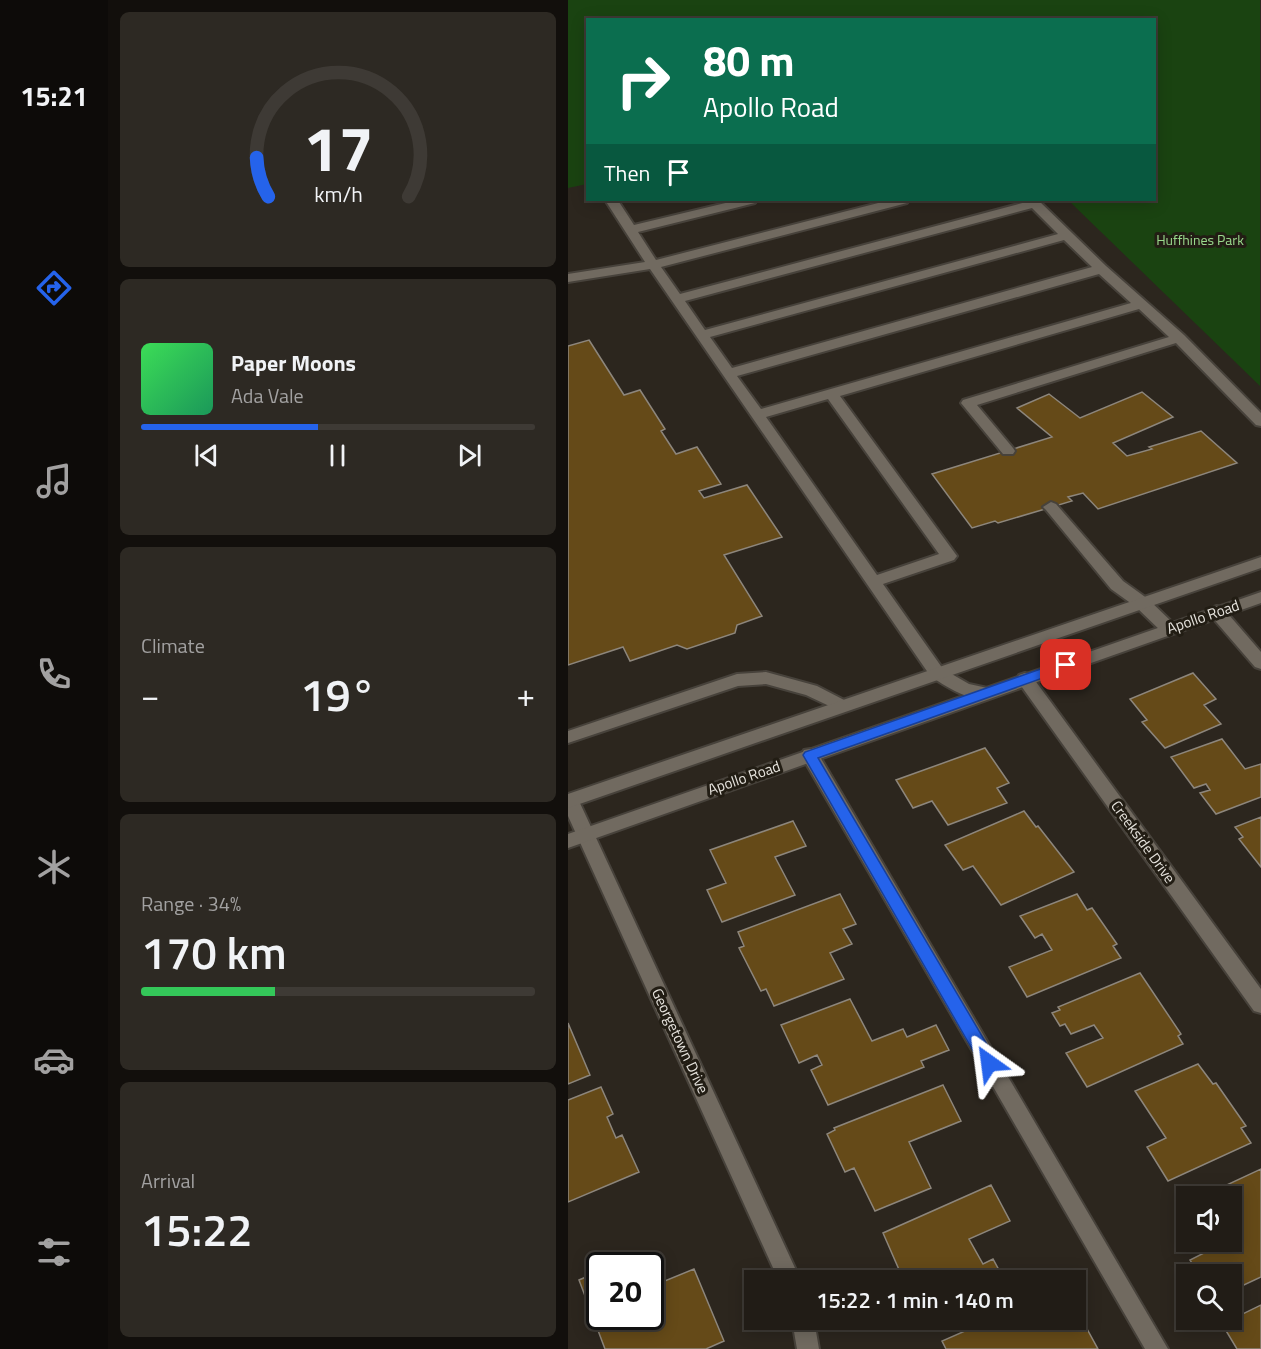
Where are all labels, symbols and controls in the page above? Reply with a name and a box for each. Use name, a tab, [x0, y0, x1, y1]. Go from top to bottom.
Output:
text: 80 m	[703, 28, 795, 92]
icon: right	[604, 42, 682, 120]
text: 15:21	[20, 75, 88, 116]
text: Apollo Road	[703, 86, 839, 127]
text: 17	[303, 100, 373, 195]
text: Then	[604, 156, 650, 190]
icon: arrive	[662, 156, 695, 189]
text: km/h	[314, 178, 362, 210]
park label: Huffhines Park	[1156, 229, 1244, 250]
icon: directions	[33, 267, 75, 309]
text: Paper Moons	[231, 346, 356, 380]
text: Ada Vale	[231, 380, 304, 411]
icon: previous	[190, 439, 223, 472]
icon: pause	[321, 439, 354, 472]
icon: next	[453, 439, 486, 472]
icon: music	[33, 460, 75, 502]
street label: Apollo Road	[1163, 593, 1242, 640]
text: Climate	[141, 630, 205, 661]
pin	[1040, 639, 1091, 690]
icon: arrive	[1049, 648, 1082, 681]
icon: phone	[33, 653, 75, 695]
text: 19°	[300, 660, 376, 728]
text: −	[141, 670, 159, 720]
text: +	[517, 670, 535, 720]
street label: Apollo Road	[704, 754, 783, 801]
street label: Creekside Drive	[1105, 796, 1181, 888]
icon: climate	[33, 846, 75, 888]
text: Range · 34%	[141, 888, 241, 919]
text: 170 km	[141, 918, 287, 986]
street label: Georgetown Drive	[646, 984, 715, 1097]
position arrow	[957, 1031, 1021, 1095]
icon: car	[33, 1039, 75, 1081]
text: Arrival	[141, 1165, 195, 1196]
map controls	[1176, 1186, 1242, 1330]
button: sound	[1176, 1186, 1242, 1252]
text: 15:22	[141, 1195, 253, 1263]
icon: filters	[33, 1231, 75, 1273]
speed limit sign: 20	[586, 1252, 664, 1330]
button: search	[1176, 1264, 1242, 1330]
text: 15:22 · 1 min · 140 m	[816, 1283, 1014, 1317]

